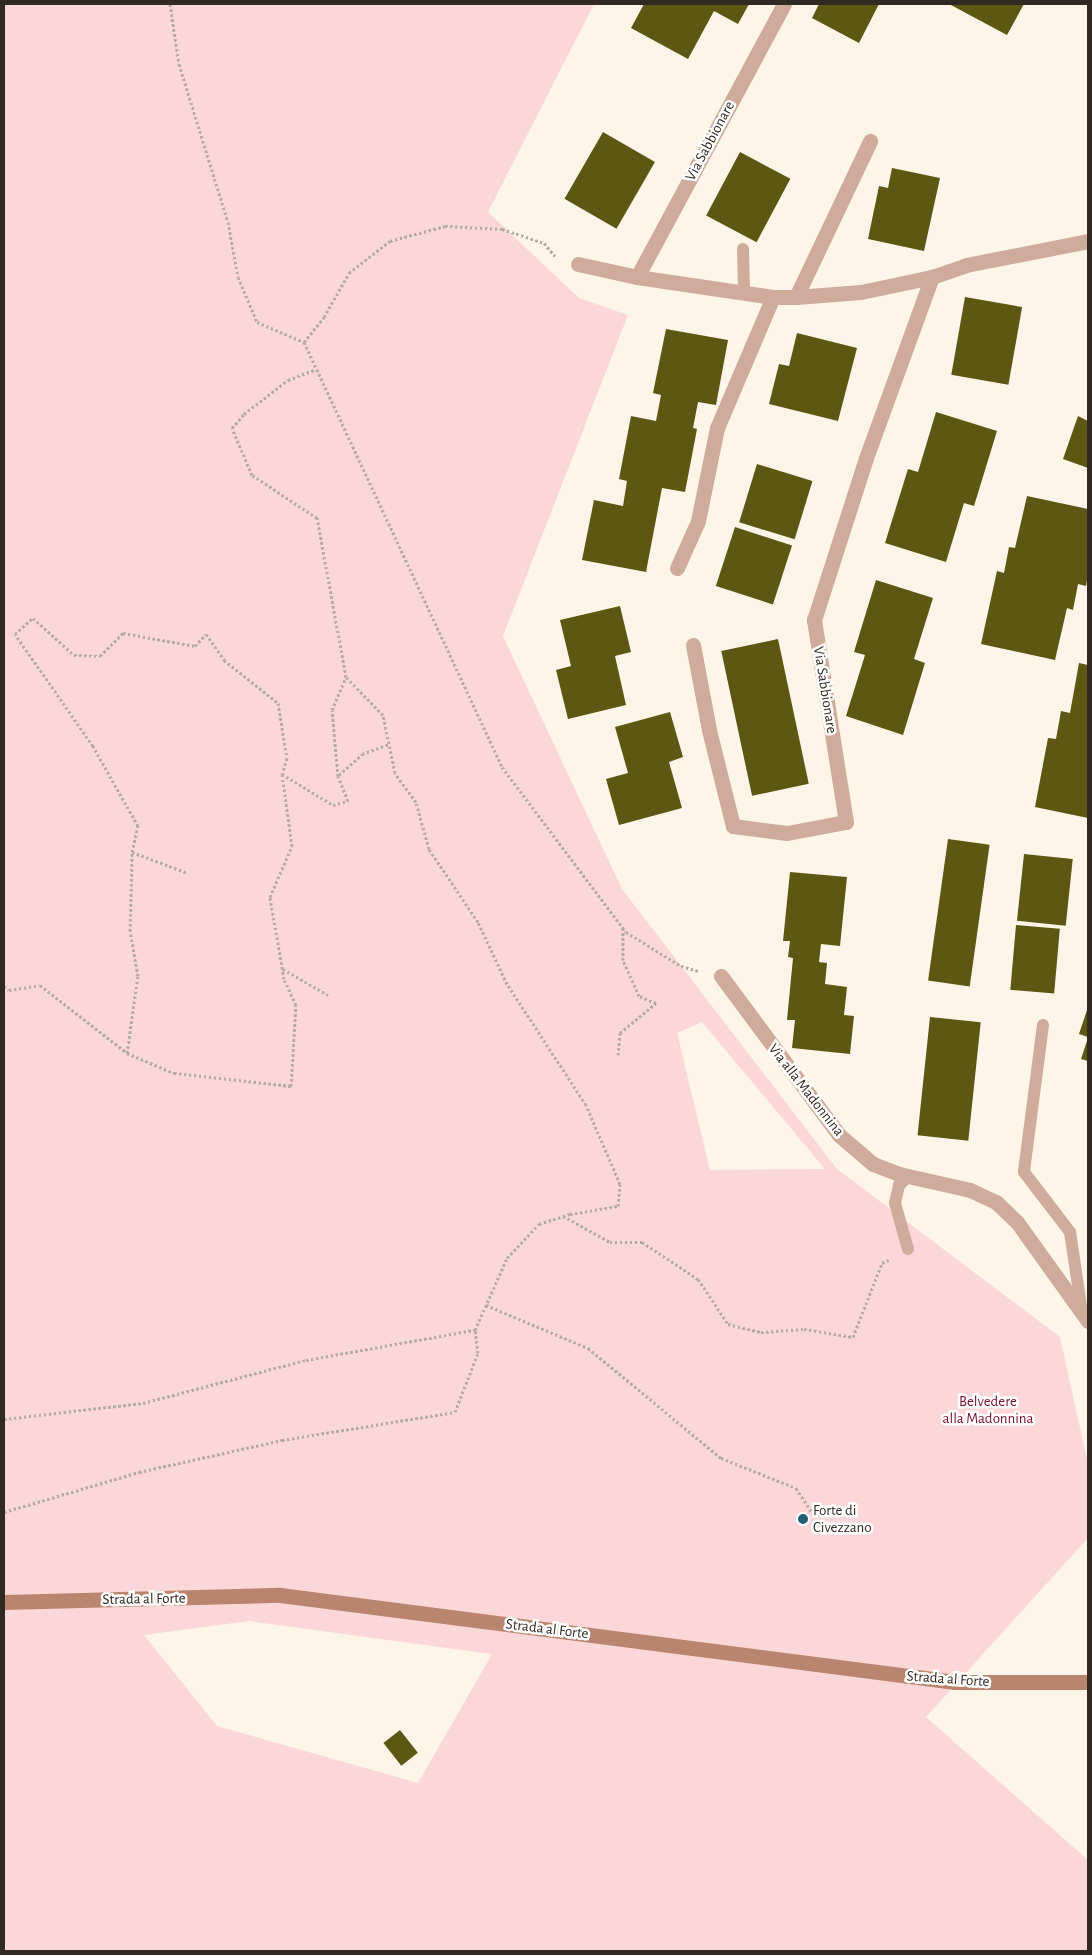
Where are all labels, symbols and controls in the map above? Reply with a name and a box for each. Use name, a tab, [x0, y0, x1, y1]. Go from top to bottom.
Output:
street label: Via Sabbionare	[681, 98, 739, 184]
street label: Via Sabbionare	[809, 645, 841, 735]
street label: Via alla Madonnina	[764, 1040, 848, 1140]
park label: Belvedere alla Madonnina	[943, 1392, 1033, 1427]
place label: Forte di Civezzano	[813, 1501, 872, 1536]
marker: Forte di Civezzano	[797, 1513, 809, 1525]
street label: Strada al Forte	[102, 1589, 186, 1609]
street label: Strada al Forte	[505, 1615, 589, 1643]
street label: Strada al Forte	[906, 1667, 990, 1691]

